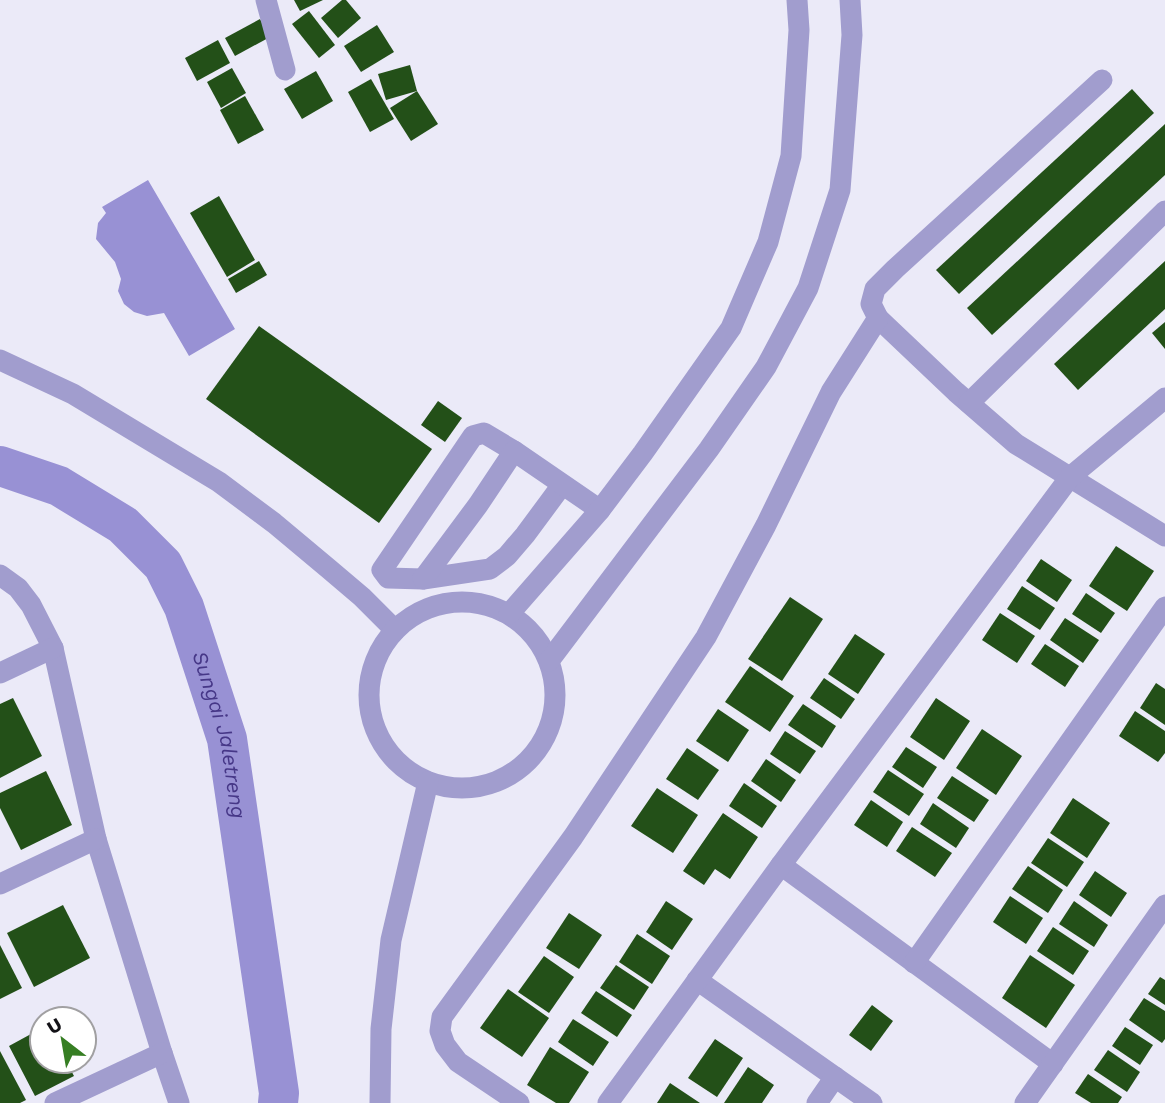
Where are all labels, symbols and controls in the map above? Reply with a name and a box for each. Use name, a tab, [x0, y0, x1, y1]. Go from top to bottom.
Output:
water label: Sungai Jaletreng	[187, 648, 252, 820]
north arrow	[28, 1005, 98, 1075]
text: U	[43, 1013, 66, 1039]

